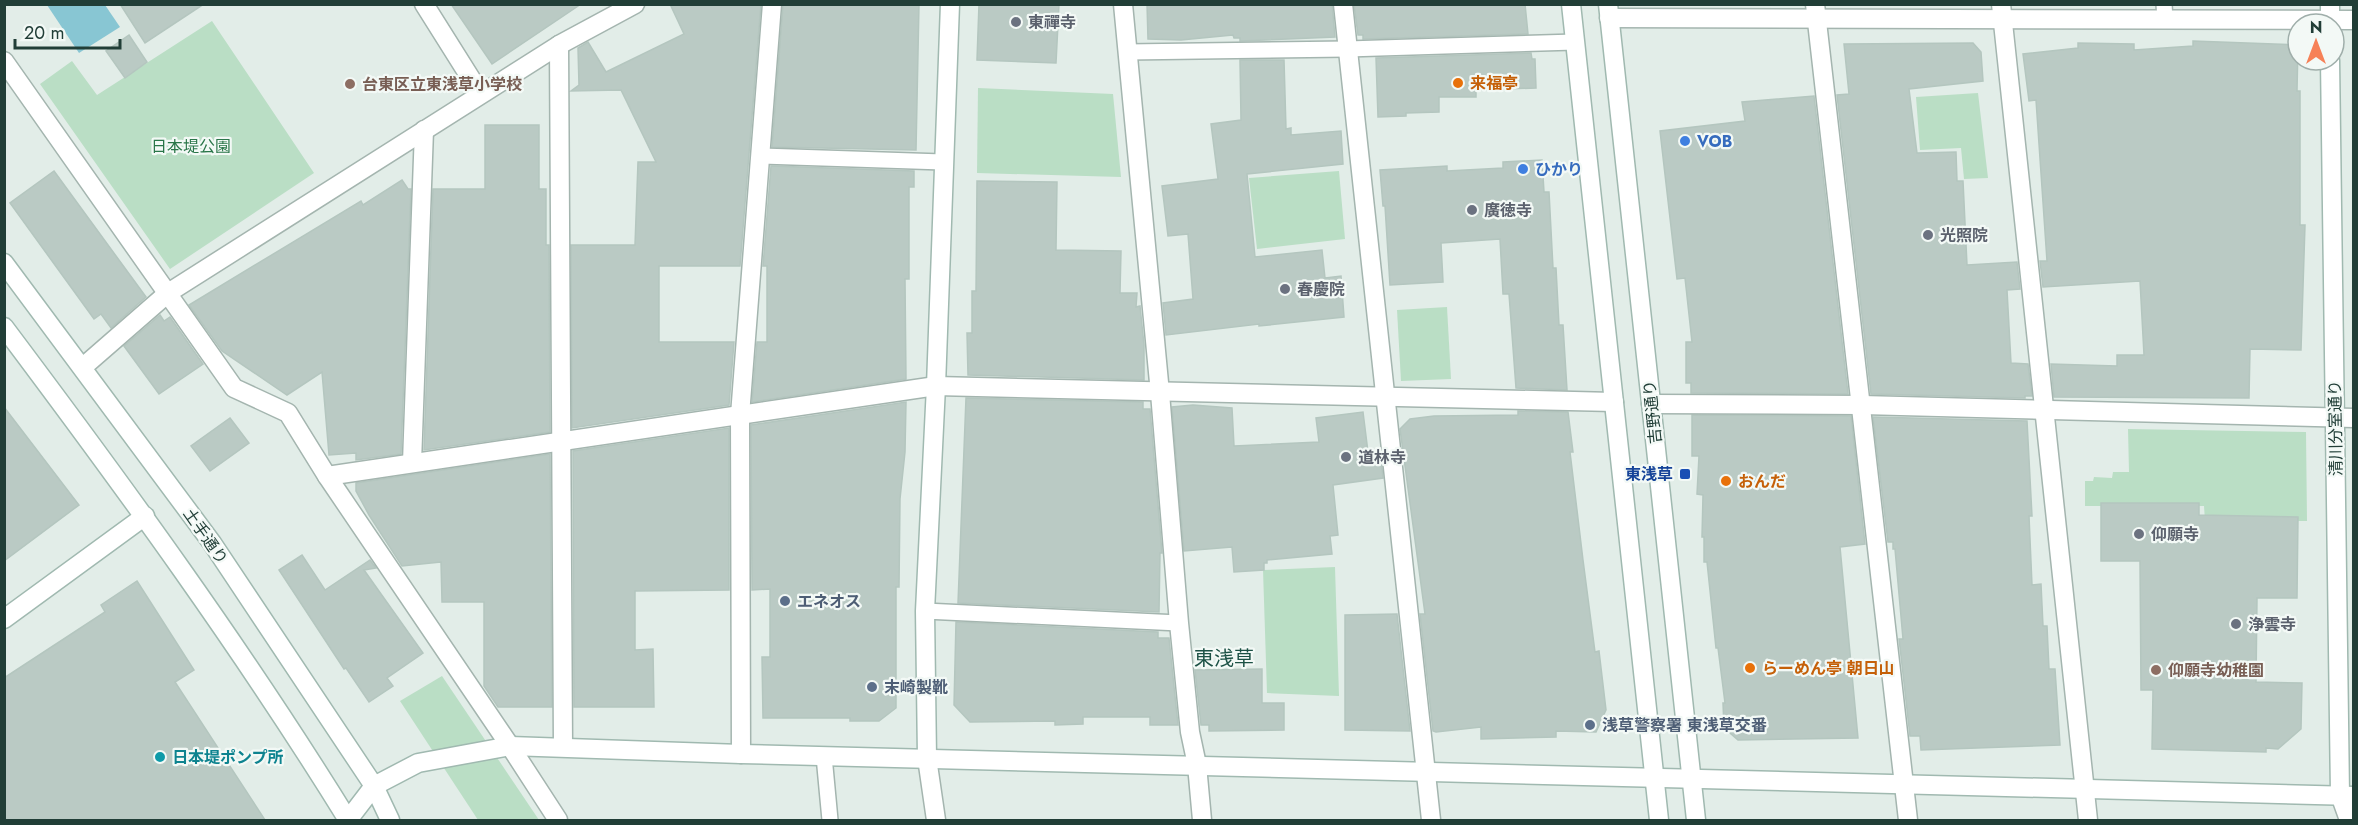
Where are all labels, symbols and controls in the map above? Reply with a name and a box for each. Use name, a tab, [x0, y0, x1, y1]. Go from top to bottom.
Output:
place label: 東禪寺	[1028, 11, 1076, 34]
scale bar	[15, 12, 120, 50]
north arrow	[2286, 12, 2346, 72]
marker: 東禪寺	[1009, 15, 1023, 29]
text: N	[2310, 16, 2322, 39]
text: 20 m	[24, 20, 64, 46]
place label: 来福亭	[1470, 72, 1518, 95]
place label: 台東区立東浅草小学校	[362, 73, 522, 96]
marker: 来福亭	[1451, 76, 1465, 90]
marker: 台東区立東浅草小学校	[343, 77, 357, 91]
place label: VOB	[1696, 130, 1732, 153]
marker: VOB	[1678, 134, 1692, 148]
park label: 日本堤公園	[151, 135, 231, 158]
place label: ひかり	[1535, 158, 1583, 181]
marker: ひかり	[1516, 162, 1530, 176]
place label: 廣徳寺	[1484, 199, 1532, 222]
marker: 廣徳寺	[1465, 203, 1479, 217]
place label: 光照院	[1940, 224, 1988, 247]
marker: 光照院	[1921, 228, 1935, 242]
place label: 春慶院	[1297, 278, 1345, 301]
marker: 春慶院	[1278, 282, 1292, 296]
street label: 吉野通り	[1638, 379, 1667, 445]
street label: 清川分室通り	[2323, 380, 2348, 476]
place label: 道林寺	[1358, 446, 1406, 469]
marker: 道林寺	[1339, 450, 1353, 464]
place label: 東浅草	[1625, 463, 1673, 486]
marker: 東浅草	[1678, 467, 1692, 481]
place label: おんだ	[1738, 470, 1786, 493]
marker: おんだ	[1719, 474, 1733, 488]
street label: 土手通り	[178, 503, 233, 569]
place label: 仰願寺	[2151, 523, 2199, 546]
marker: 仰願寺	[2132, 527, 2146, 541]
place label: エネオス	[797, 590, 861, 613]
marker: エネオス	[778, 594, 792, 608]
place label: 浄雲寺	[2248, 613, 2296, 636]
marker: 浄雲寺	[2229, 617, 2243, 631]
district label: 東浅草	[1194, 644, 1254, 673]
place label: らーめん亭 朝日山	[1762, 657, 1895, 680]
place label: 仰願寺幼稚園	[2168, 659, 2264, 682]
marker: らーめん亭 朝日山	[1743, 661, 1757, 675]
marker: 仰願寺幼稚園	[2149, 663, 2163, 677]
place label: 末崎製靴	[884, 676, 948, 699]
marker: 末崎製靴	[865, 680, 879, 694]
place label: 浅草警察署 東浅草交番	[1602, 714, 1767, 737]
marker: 浅草警察署 東浅草交番	[1583, 718, 1597, 732]
place label: 日本堤ポンプ所	[172, 746, 284, 769]
marker: 日本堤ポンプ所	[153, 750, 167, 764]

